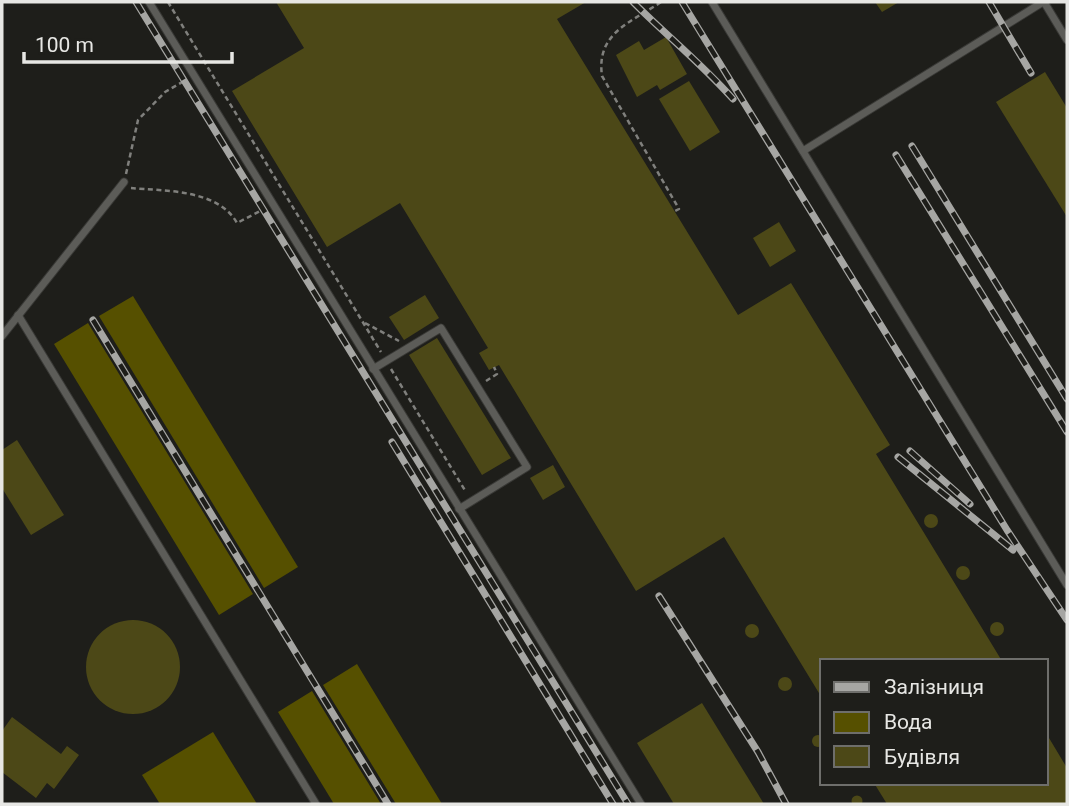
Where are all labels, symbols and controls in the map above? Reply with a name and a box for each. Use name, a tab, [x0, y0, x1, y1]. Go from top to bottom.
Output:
scale bar	[24, 21, 233, 65]
text: 100 m	[35, 33, 94, 57]
legend	[820, 659, 1048, 785]
text: Залізниця	[884, 675, 984, 699]
text: Вода	[884, 710, 932, 734]
text: Будівля	[884, 745, 960, 769]

